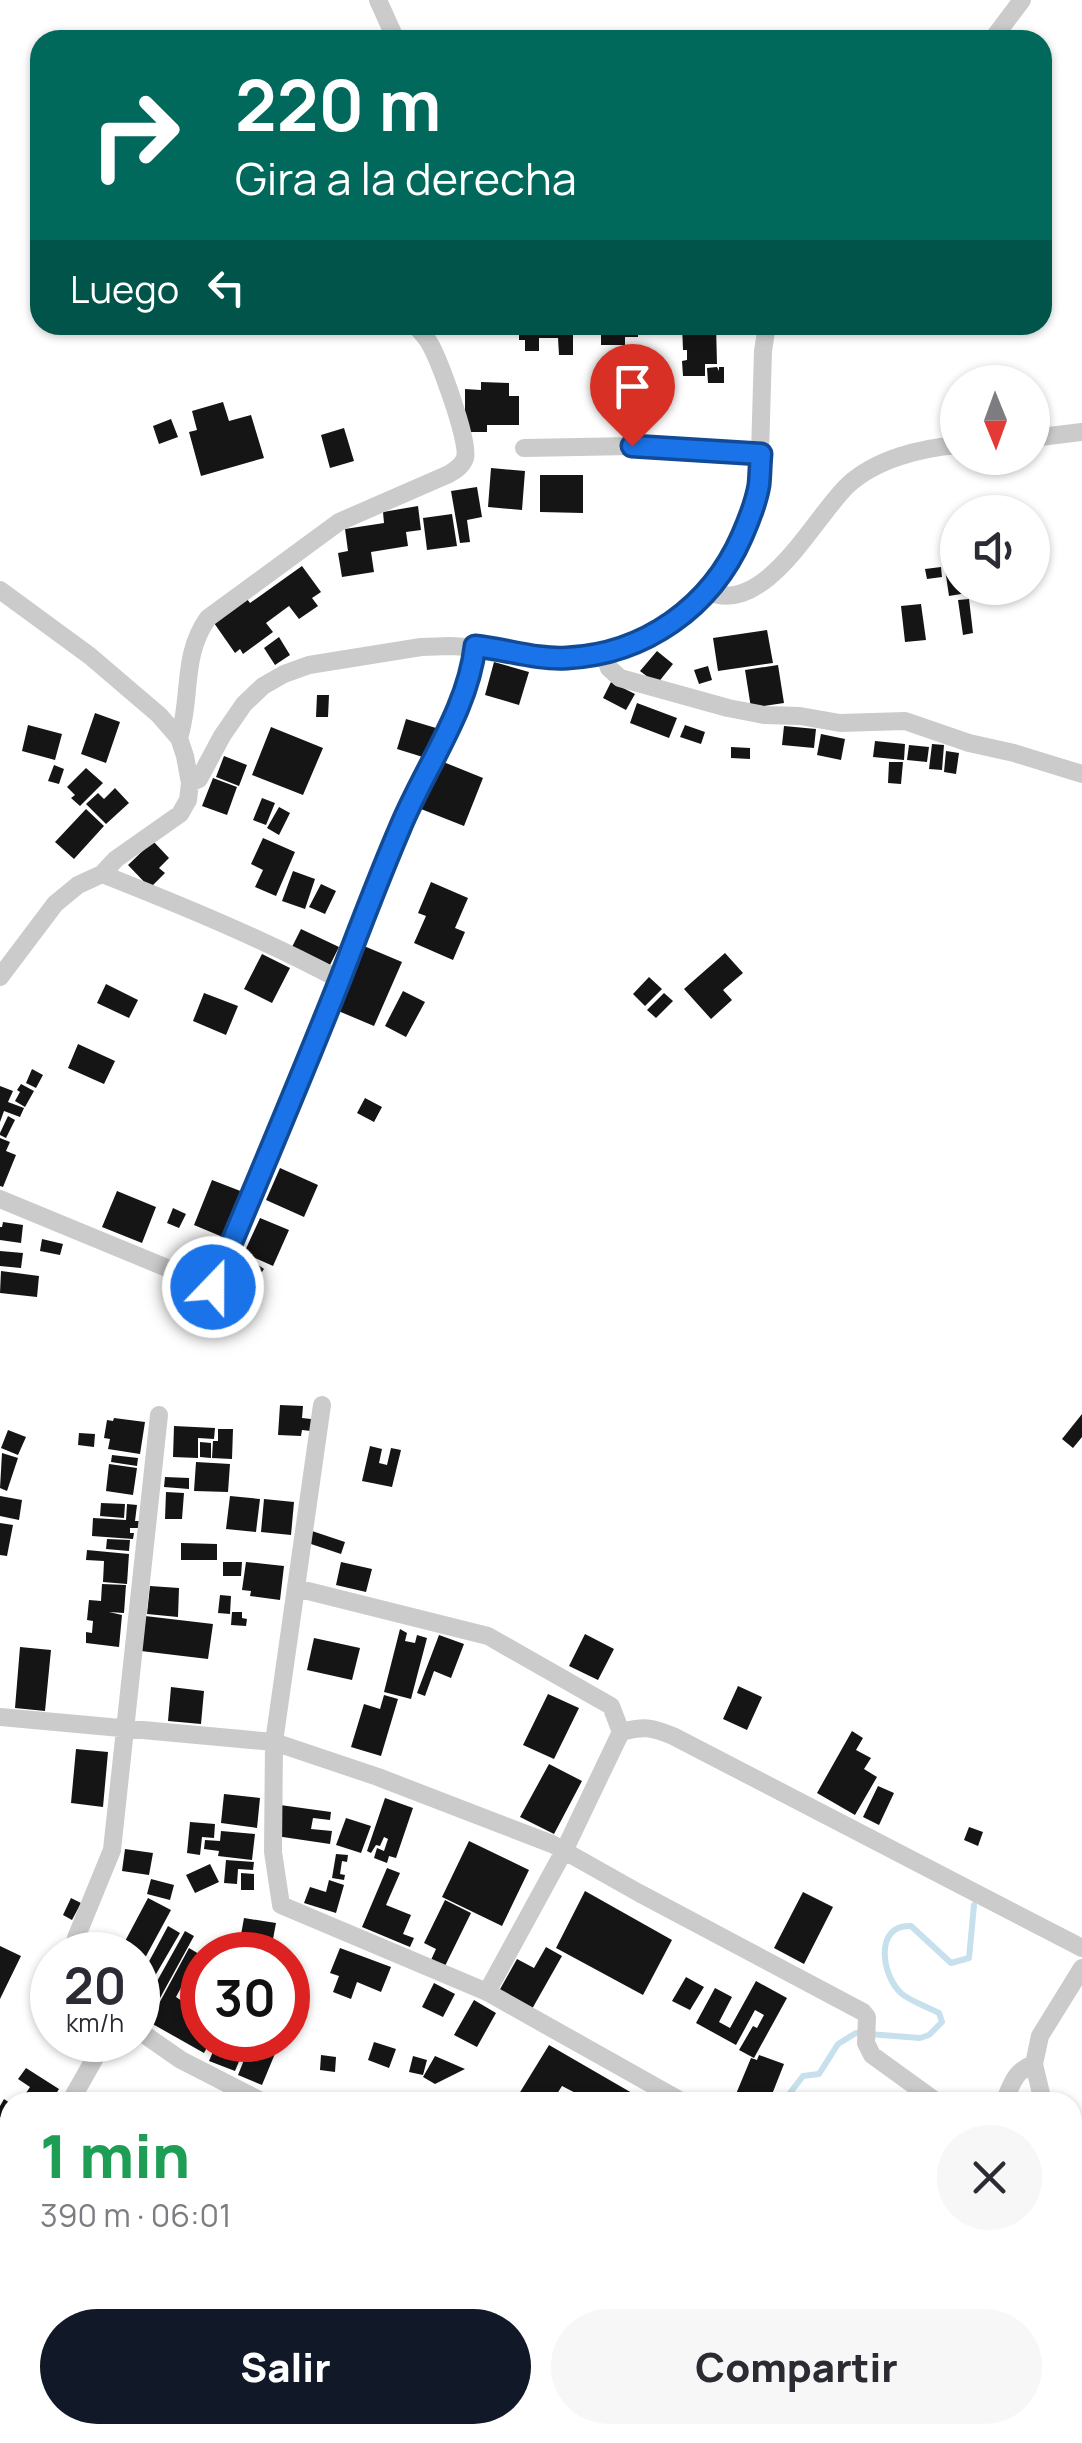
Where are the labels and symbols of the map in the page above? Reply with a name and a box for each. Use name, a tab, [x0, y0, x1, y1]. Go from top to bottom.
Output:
pin	[590, 344, 675, 447]
north arrow	[940, 365, 1050, 475]
position arrow	[161, 1235, 265, 1339]
speed limit sign: 30	[180, 1932, 310, 2062]

